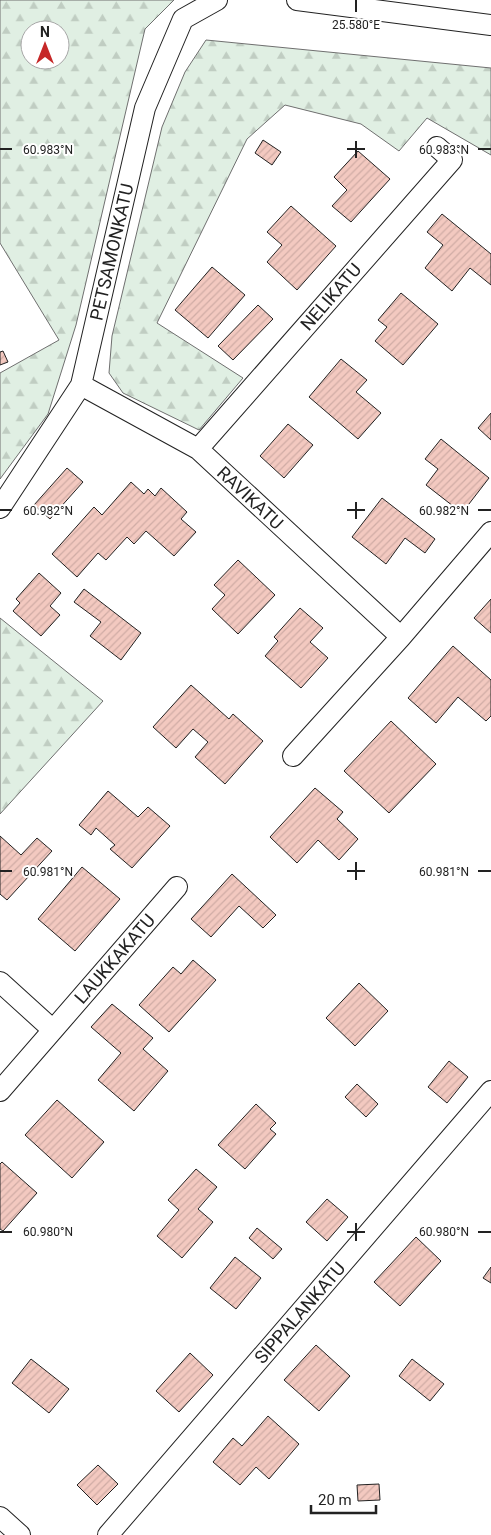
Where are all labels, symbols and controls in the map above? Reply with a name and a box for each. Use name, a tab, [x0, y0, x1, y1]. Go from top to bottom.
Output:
text: 25.580°E	[332, 18, 380, 32]
north arrow	[20, 20, 70, 70]
text: N	[40, 24, 50, 40]
text: 60.983°N	[23, 143, 73, 157]
text: 60.983°N	[419, 143, 469, 157]
street label: PETSAMONKATU	[86, 181, 137, 322]
street label: NELIKATU	[296, 259, 365, 334]
street label: RAVIKATU	[213, 462, 288, 534]
text: 60.982°N	[23, 504, 73, 518]
text: 60.982°N	[419, 504, 469, 518]
text: 60.981°N	[23, 865, 73, 879]
text: 60.981°N	[419, 865, 469, 879]
street label: LAUKKAKATU	[70, 910, 159, 1008]
text: 60.980°N	[23, 1225, 73, 1239]
text: 60.980°N	[419, 1225, 469, 1239]
street label: SIPPALANKATU	[250, 1258, 349, 1368]
scale bar	[311, 1482, 376, 1514]
text: 20 m	[318, 1491, 352, 1509]

